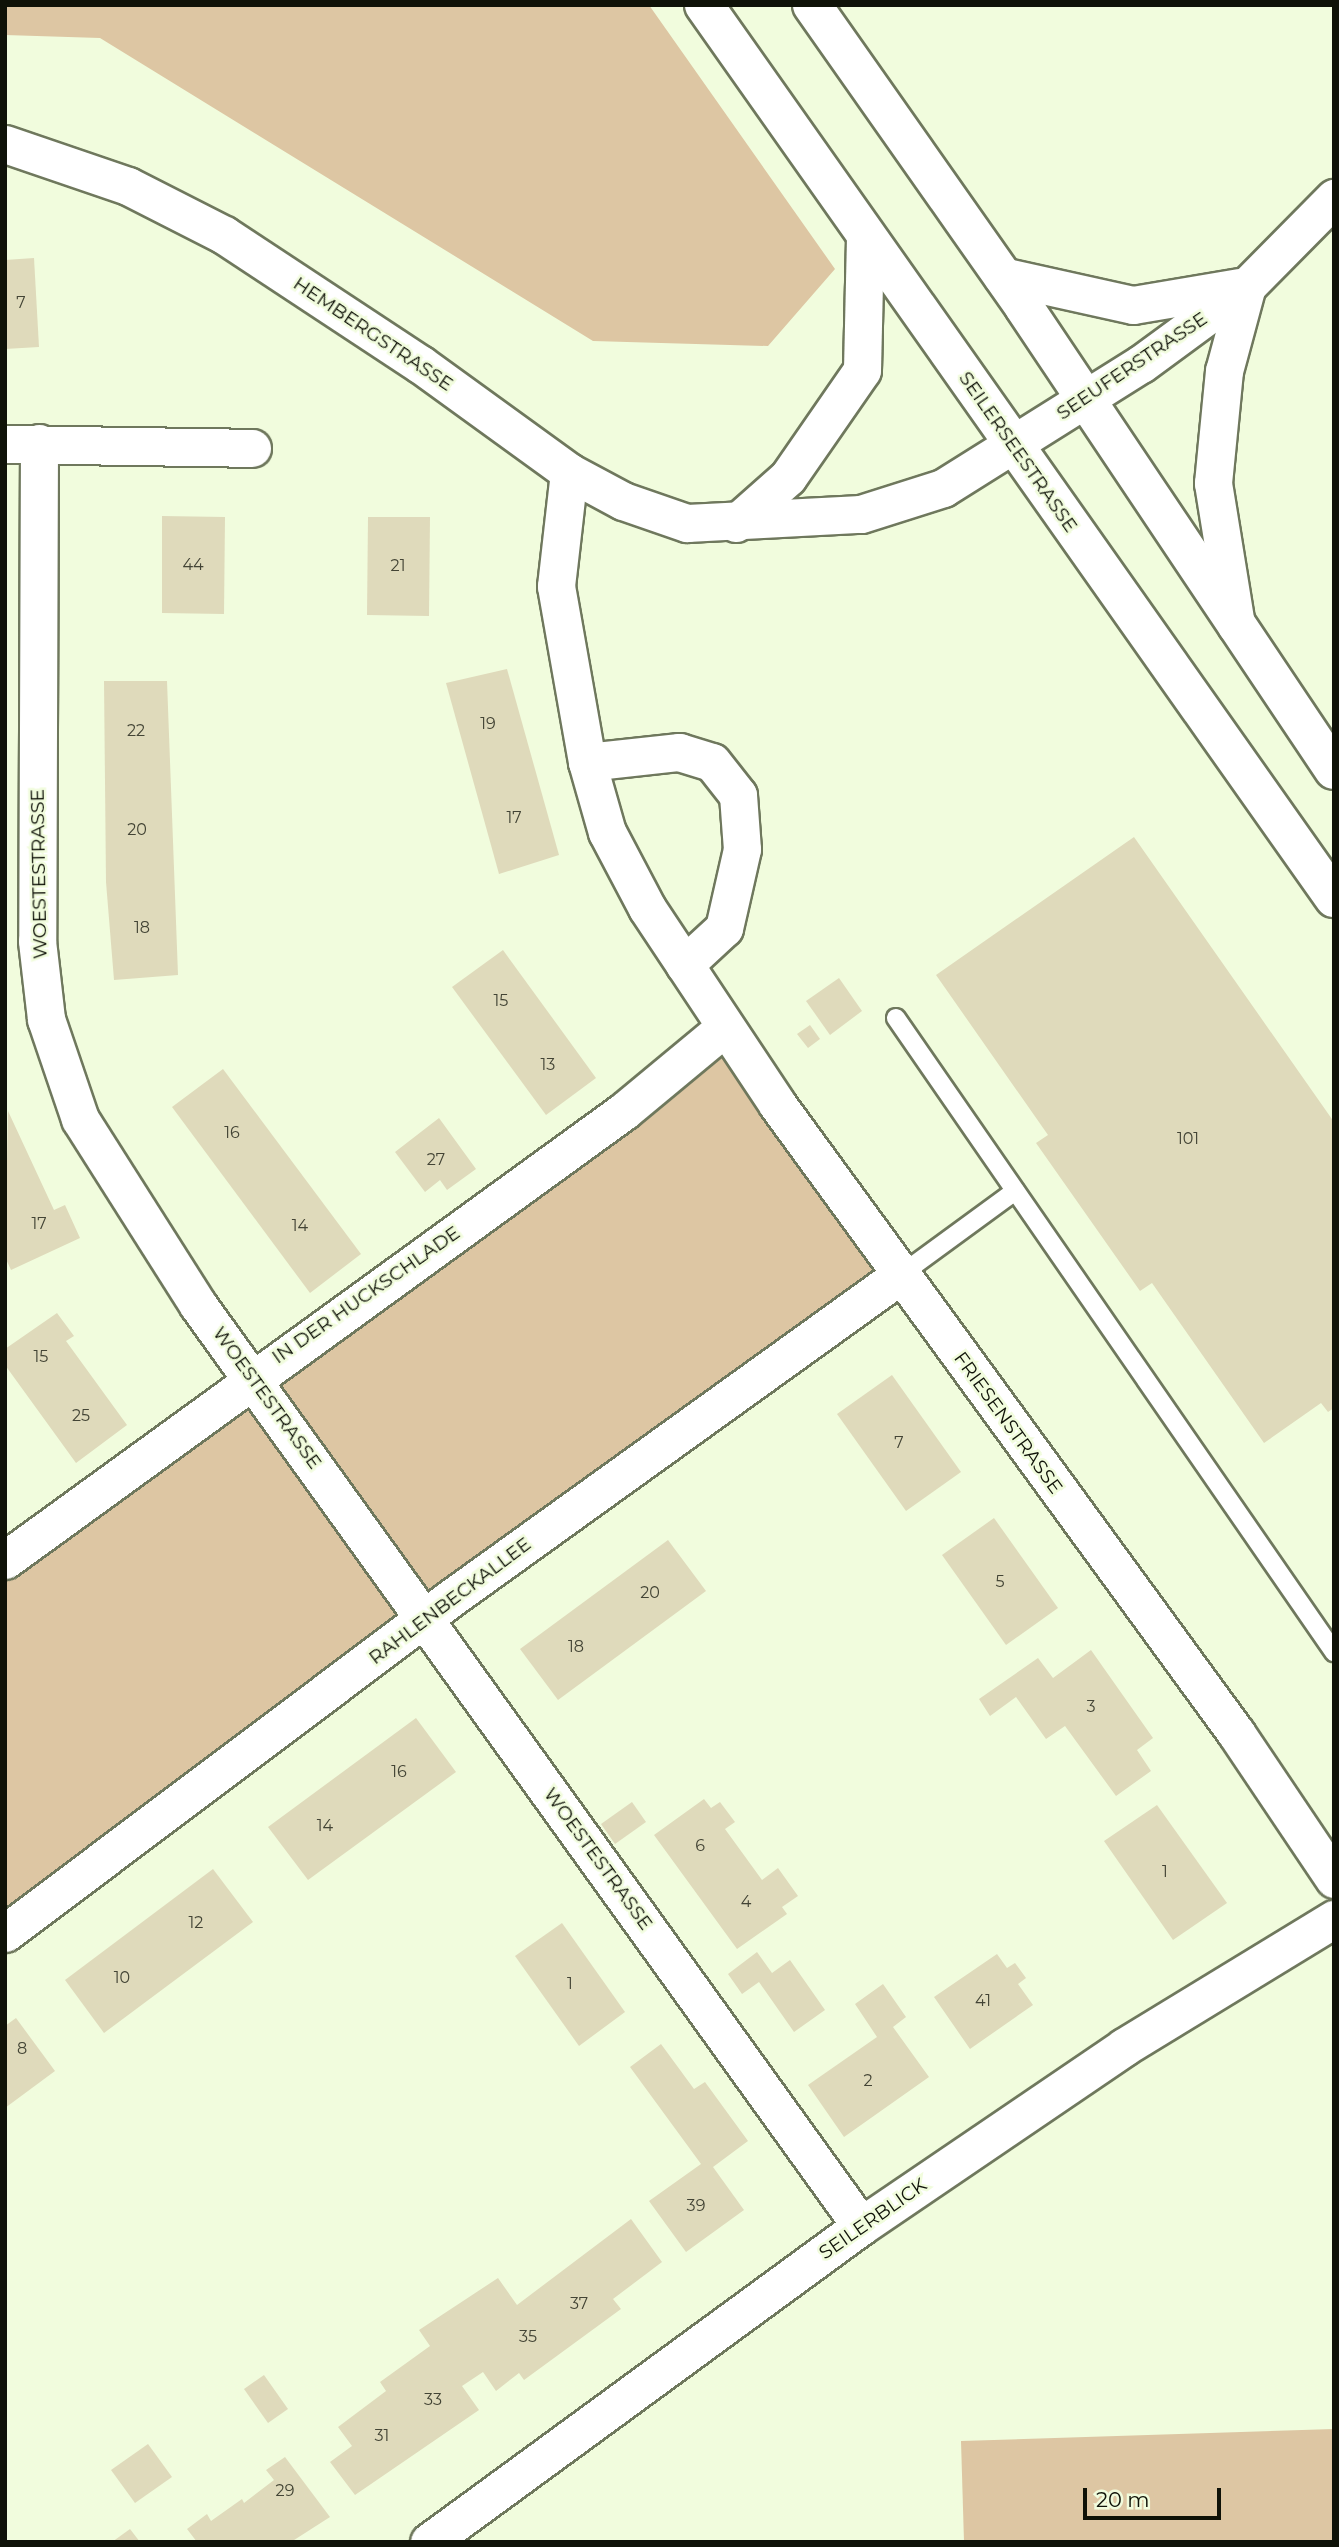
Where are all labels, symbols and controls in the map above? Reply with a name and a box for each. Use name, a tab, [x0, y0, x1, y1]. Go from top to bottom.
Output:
street label: HEMBERGSTRASSE	[289, 272, 457, 396]
house number: 7	[16, 293, 26, 313]
street label: SEEUFERSTRASSE	[1052, 307, 1212, 425]
street label: SEILERSEESTRASSE	[954, 367, 1082, 537]
house number: 44	[182, 555, 204, 575]
house number: 21	[391, 556, 405, 576]
house number: 19	[480, 714, 496, 734]
house number: 22	[127, 721, 145, 741]
street label: WOESTESTRASSE	[26, 789, 52, 959]
house number: 17	[506, 808, 522, 828]
house number: 20	[127, 820, 147, 840]
house number: 18	[134, 918, 150, 938]
house number: 15	[494, 991, 508, 1011]
house number: 13	[541, 1055, 555, 1075]
house number: 16	[224, 1123, 240, 1143]
house number: 101	[1177, 1129, 1199, 1149]
house number: 27	[427, 1150, 445, 1170]
house number: 17	[31, 1214, 47, 1234]
house number: 14	[292, 1216, 308, 1236]
street label: IN DER HUCKSCHLADE	[268, 1221, 464, 1369]
street label: WOESTESTRASSE	[208, 1322, 326, 1474]
house number: 15	[34, 1347, 48, 1367]
street label: FRIESENSTRASSE	[949, 1348, 1067, 1498]
house number: 25	[72, 1406, 90, 1426]
house number: 7	[894, 1433, 904, 1453]
street label: RAHLENBECKALLEE	[364, 1533, 536, 1669]
house number: 5	[995, 1572, 1005, 1592]
house number: 20	[640, 1583, 660, 1603]
house number: 18	[568, 1637, 584, 1657]
house number: 3	[1086, 1697, 1096, 1717]
house number: 16	[391, 1762, 407, 1782]
street label: WOESTESTRASSE	[539, 1783, 657, 1935]
house number: 14	[317, 1816, 333, 1836]
house number: 6	[695, 1836, 705, 1856]
house number: 1	[1162, 1862, 1168, 1882]
house number: 4	[741, 1892, 751, 1912]
house number: 12	[189, 1913, 203, 1933]
house number: 10	[114, 1968, 130, 1988]
house number: 1	[567, 1974, 573, 1994]
house number: 41	[975, 1991, 991, 2011]
house number: 8	[17, 2039, 27, 2059]
house number: 2	[863, 2071, 873, 2091]
street label: SEILERBLICK	[815, 2174, 931, 2264]
house number: 39	[687, 2196, 705, 2216]
house number: 37	[570, 2294, 588, 2314]
house number: 35	[519, 2327, 537, 2347]
house number: 33	[424, 2390, 442, 2410]
house number: 31	[375, 2426, 389, 2446]
scale bar	[1087, 2474, 1225, 2518]
house number: 29	[276, 2481, 294, 2501]
text: 20 m	[1096, 2487, 1150, 2512]

